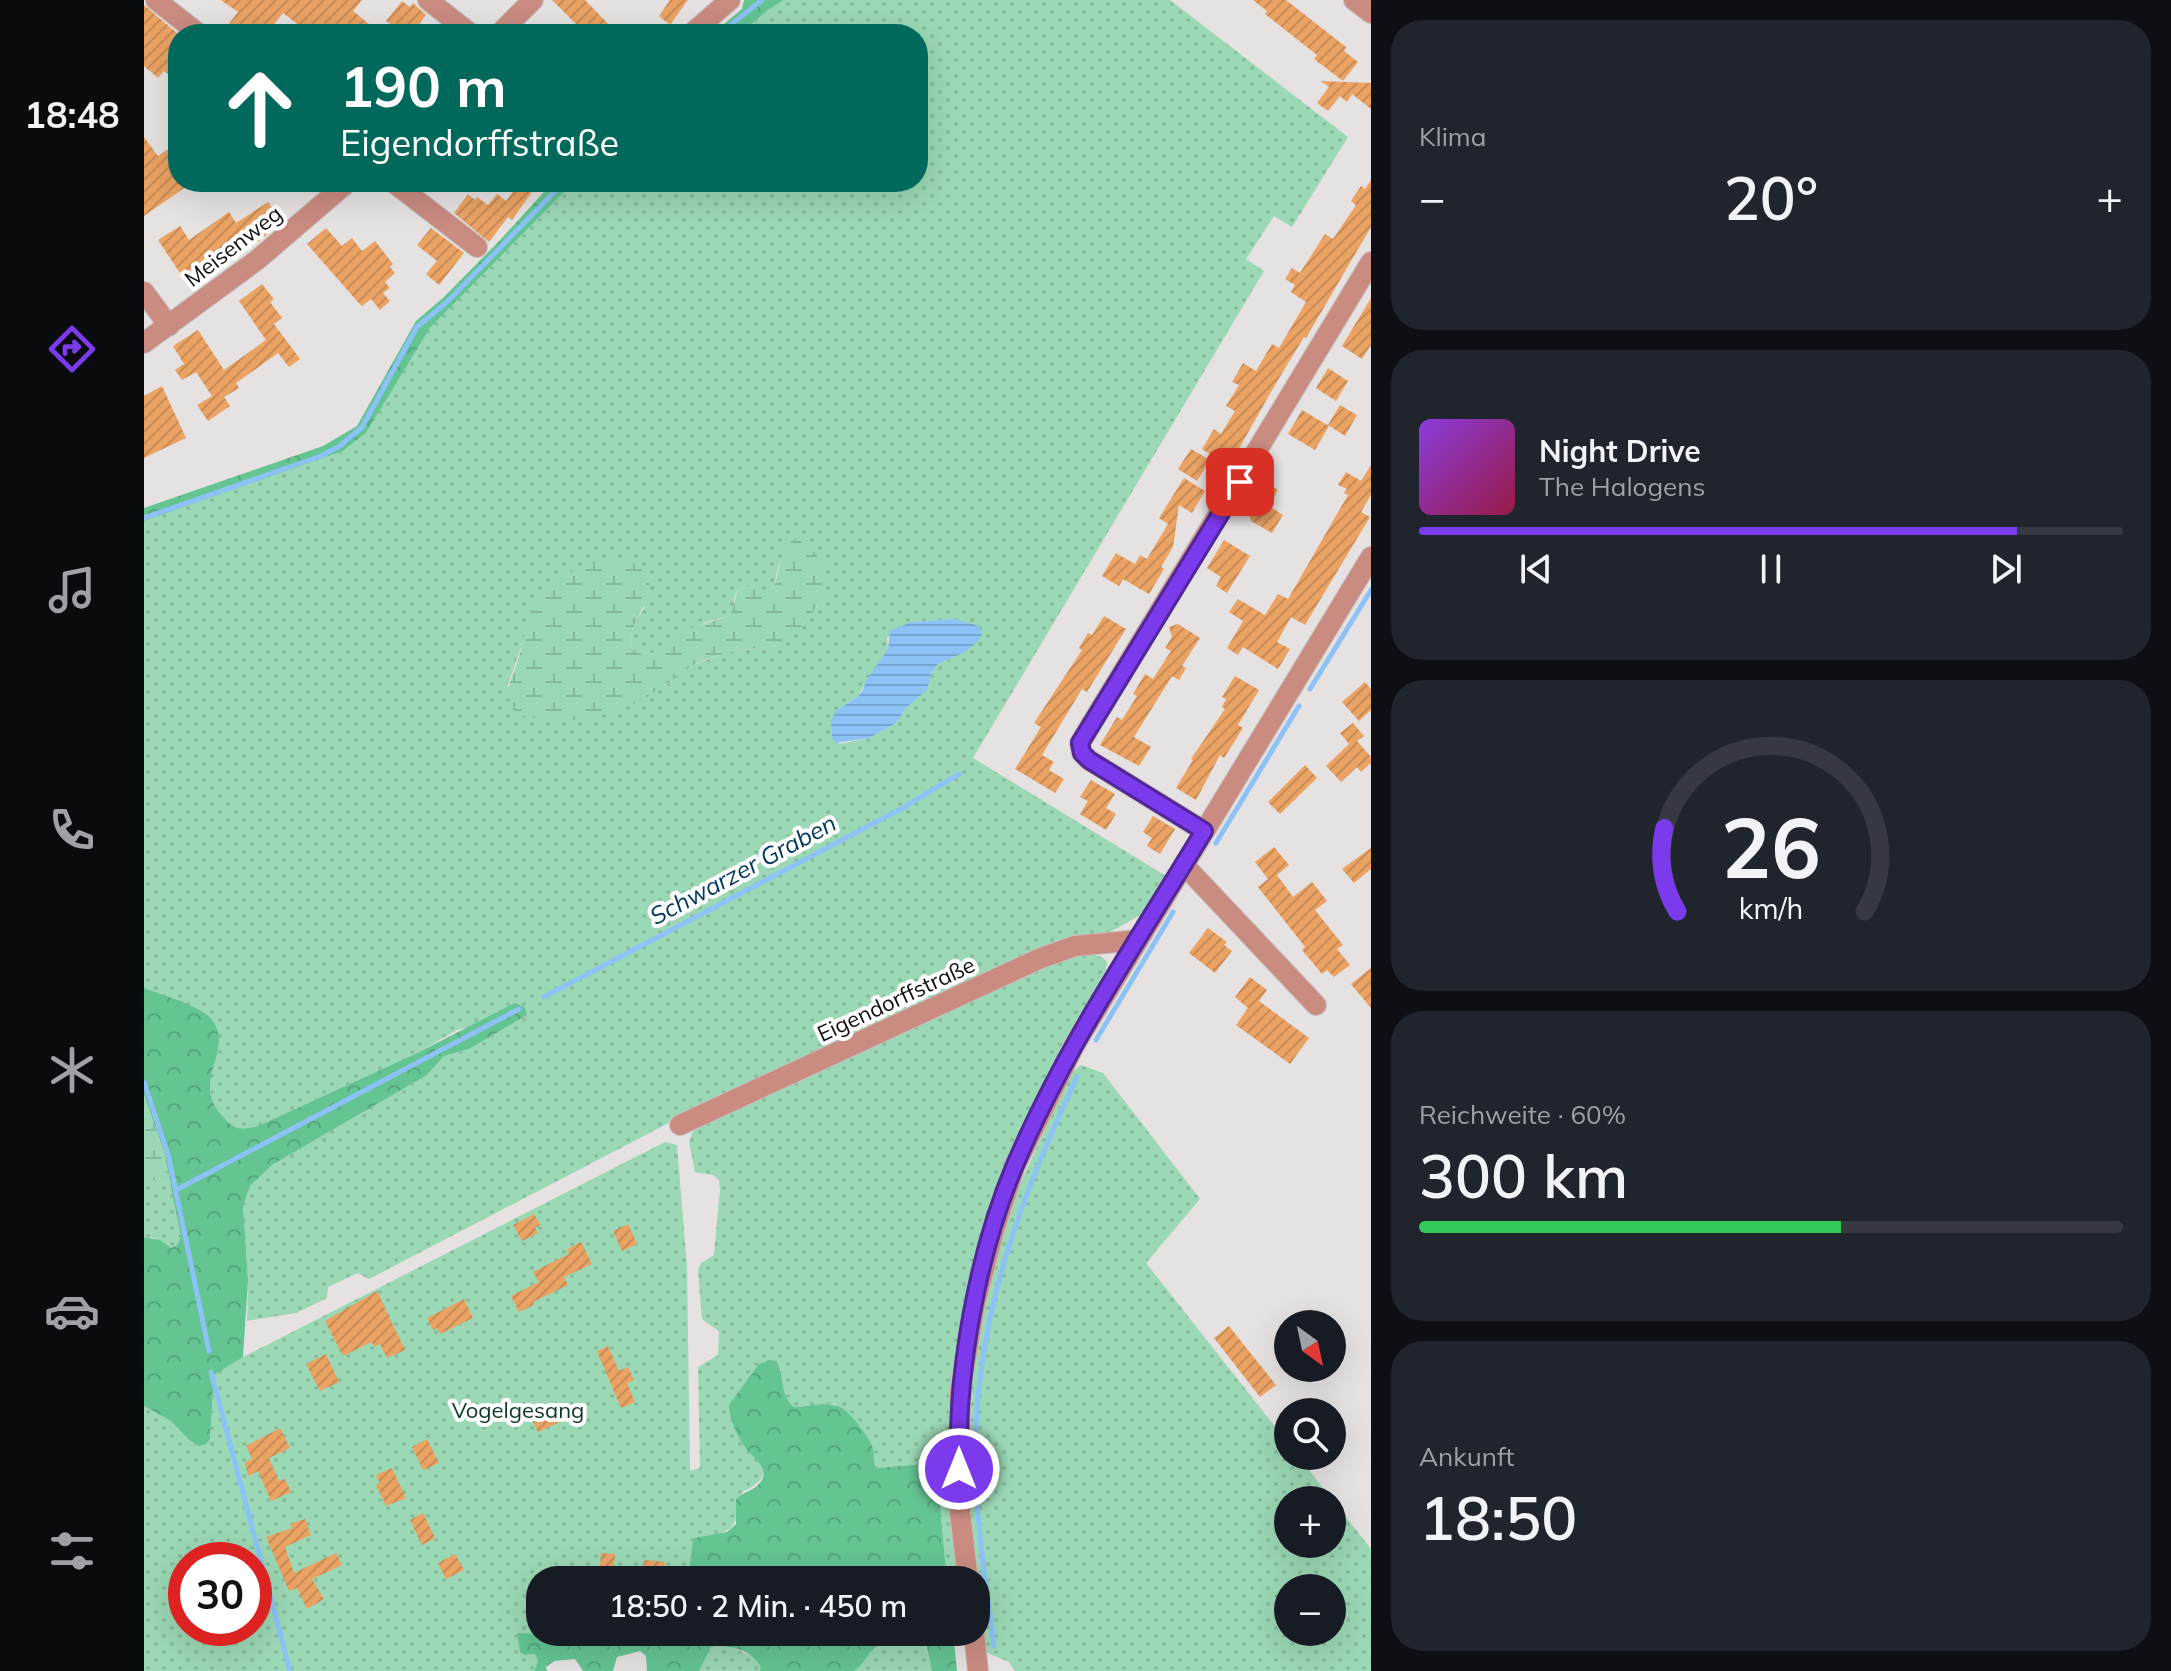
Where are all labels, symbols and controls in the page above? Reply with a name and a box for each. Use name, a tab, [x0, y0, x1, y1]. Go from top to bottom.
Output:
text: 190 m	[340, 51, 507, 121]
icon: ahead	[208, 56, 312, 160]
text: 18:48	[24, 92, 120, 137]
text: Eigendorffstraße	[340, 120, 619, 165]
text: Klima	[1419, 120, 1486, 153]
text: 20°	[1724, 160, 1818, 235]
text: −	[1419, 170, 1445, 225]
text: +	[2097, 170, 2123, 225]
street label: Meisenweg	[179, 199, 287, 293]
icon: directions	[44, 321, 100, 377]
text: Night Drive	[1539, 432, 1701, 470]
pin	[1206, 448, 1274, 516]
icon: arrive	[1218, 460, 1262, 504]
text: The Halogens	[1539, 470, 1705, 503]
icon: previous	[1514, 547, 1558, 591]
icon: pause	[1749, 547, 1793, 591]
icon: next	[1984, 547, 2028, 591]
icon: music	[44, 562, 100, 618]
text: 26	[1721, 793, 1821, 898]
icon: phone	[44, 802, 100, 858]
water label: Schwarzer Graben	[644, 807, 841, 931]
text: km/h	[1739, 890, 1803, 926]
street label: Eigendorffstraße	[813, 950, 979, 1048]
icon: climate	[44, 1042, 100, 1098]
text: Reichweite · 60%	[1419, 1098, 1626, 1131]
text: 300 km	[1419, 1138, 1628, 1213]
icon: car	[44, 1283, 100, 1339]
north arrow	[1274, 1310, 1346, 1382]
map controls	[1274, 1310, 1346, 1646]
park label: Vogelgesang	[452, 1396, 584, 1424]
button: search	[1274, 1398, 1346, 1470]
position arrow	[917, 1427, 1001, 1511]
text: Ankunft	[1419, 1440, 1514, 1473]
text: 18:50	[1419, 1480, 1577, 1555]
button: +	[1274, 1486, 1346, 1558]
icon: filters	[44, 1523, 100, 1579]
speed limit sign: 30	[168, 1542, 272, 1646]
button: −	[1274, 1574, 1346, 1646]
text: 18:50 · 2 Min. · 450 m	[609, 1587, 907, 1625]

